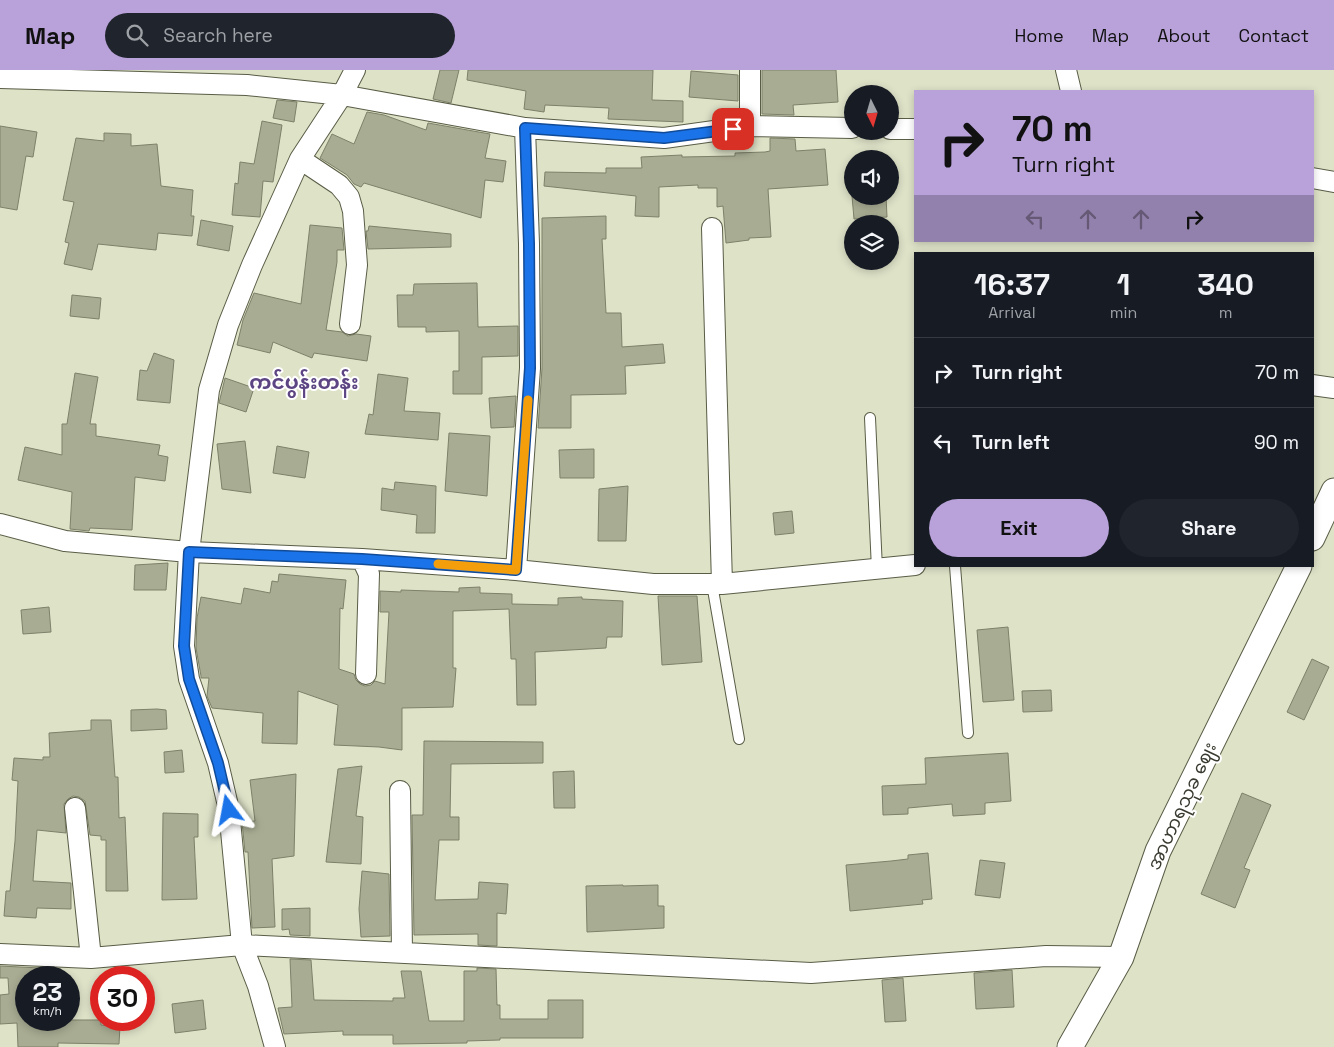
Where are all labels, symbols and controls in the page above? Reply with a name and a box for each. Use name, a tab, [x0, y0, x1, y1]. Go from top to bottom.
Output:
search box	[105, 13, 455, 58]
text: Map	[25, 20, 75, 51]
icon: search	[123, 21, 151, 49]
text: Search here	[163, 23, 273, 48]
text: Home	[1015, 24, 1064, 47]
text: Map	[1092, 24, 1129, 47]
text: About	[1157, 24, 1211, 47]
text: Contact	[1239, 24, 1309, 47]
north arrow	[844, 85, 899, 140]
map controls	[844, 85, 899, 270]
text: 70 m	[1012, 107, 1093, 151]
pin	[712, 108, 754, 150]
icon: right	[929, 110, 994, 175]
icon: arrive	[719, 115, 747, 143]
button: sound	[844, 150, 899, 205]
text: Turn right	[1012, 150, 1115, 178]
icon: left	[1021, 205, 1049, 233]
icon: ahead	[1074, 205, 1102, 233]
icon: ahead	[1127, 205, 1155, 233]
icon: right	[1180, 205, 1208, 233]
button: layers	[844, 215, 899, 270]
text: 16:37	[974, 265, 1050, 304]
text: 1	[1117, 265, 1130, 304]
text: 340	[1197, 265, 1254, 304]
text: Arrival	[988, 302, 1036, 323]
text: min	[1110, 302, 1137, 323]
text: m	[1219, 302, 1233, 323]
icon: right	[929, 359, 957, 387]
text: Turn right	[972, 360, 1062, 385]
text: 70 m	[1255, 360, 1299, 385]
district label: ကင်ပွန်းတန်း	[249, 369, 359, 398]
icon: left	[929, 429, 957, 457]
text: Turn left	[972, 430, 1050, 455]
text: 90 m	[1254, 430, 1299, 455]
button: Exit	[929, 499, 1109, 557]
button: Share	[1119, 499, 1299, 557]
street label: အာဟာရသုခ ဈေး	[1142, 738, 1225, 875]
position arrow	[202, 783, 254, 835]
speed limit sign: 30	[90, 966, 155, 1031]
text: 23	[32, 976, 63, 1008]
text: km/h	[33, 1003, 62, 1019]

